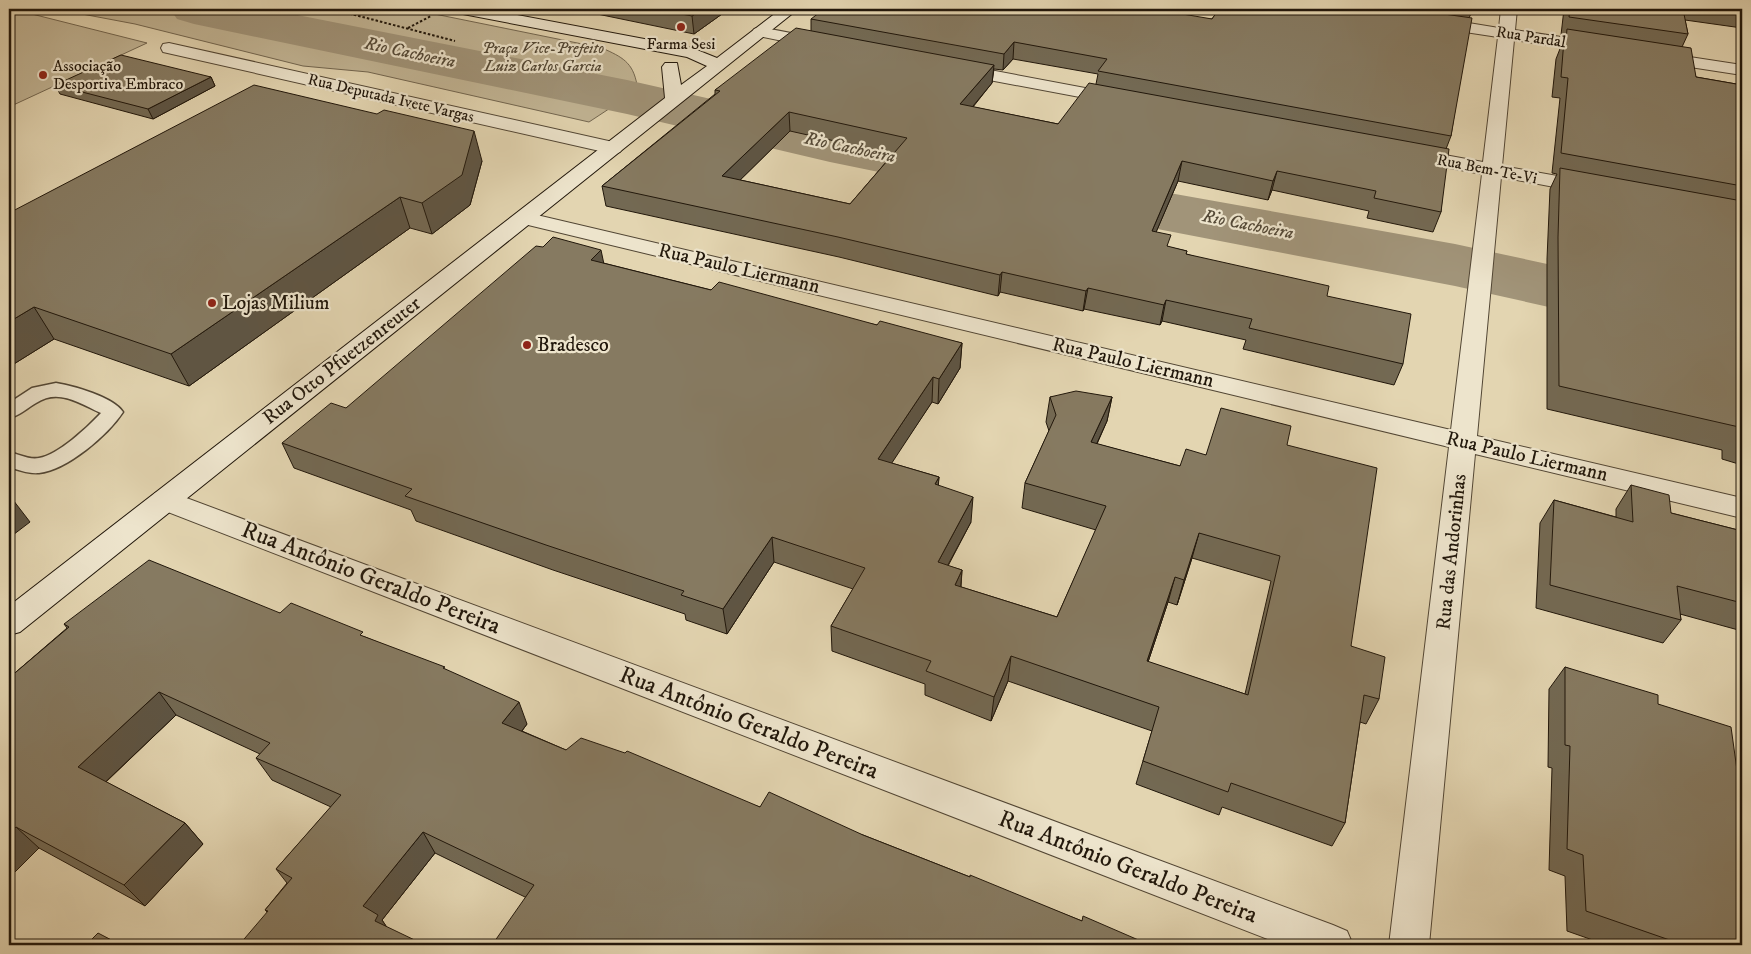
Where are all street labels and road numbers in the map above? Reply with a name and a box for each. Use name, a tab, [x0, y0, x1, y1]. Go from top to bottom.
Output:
street label: Rua Pardal	[1495, 22, 1567, 52]
street label: Rua Deputada Ivete Vargas	[306, 69, 476, 127]
street label: Rua Bem-Te-Vi	[1435, 149, 1539, 189]
street label: Rua Paulo Liermann	[656, 238, 823, 300]
street label: Rua Otto Pfuetzenreuter	[258, 291, 427, 431]
street label: Rua Paulo Liermann	[1050, 332, 1217, 394]
street label: Rua Paulo Liermann	[1444, 426, 1611, 488]
street label: Rua das Andorinhas	[1431, 472, 1473, 631]
street label: Rua Antônio Geraldo Pereira	[237, 515, 506, 642]
street label: Rua Antônio Geraldo Pereira	[615, 660, 884, 787]
street label: Rua Antônio Geraldo Pereira	[994, 804, 1263, 931]

